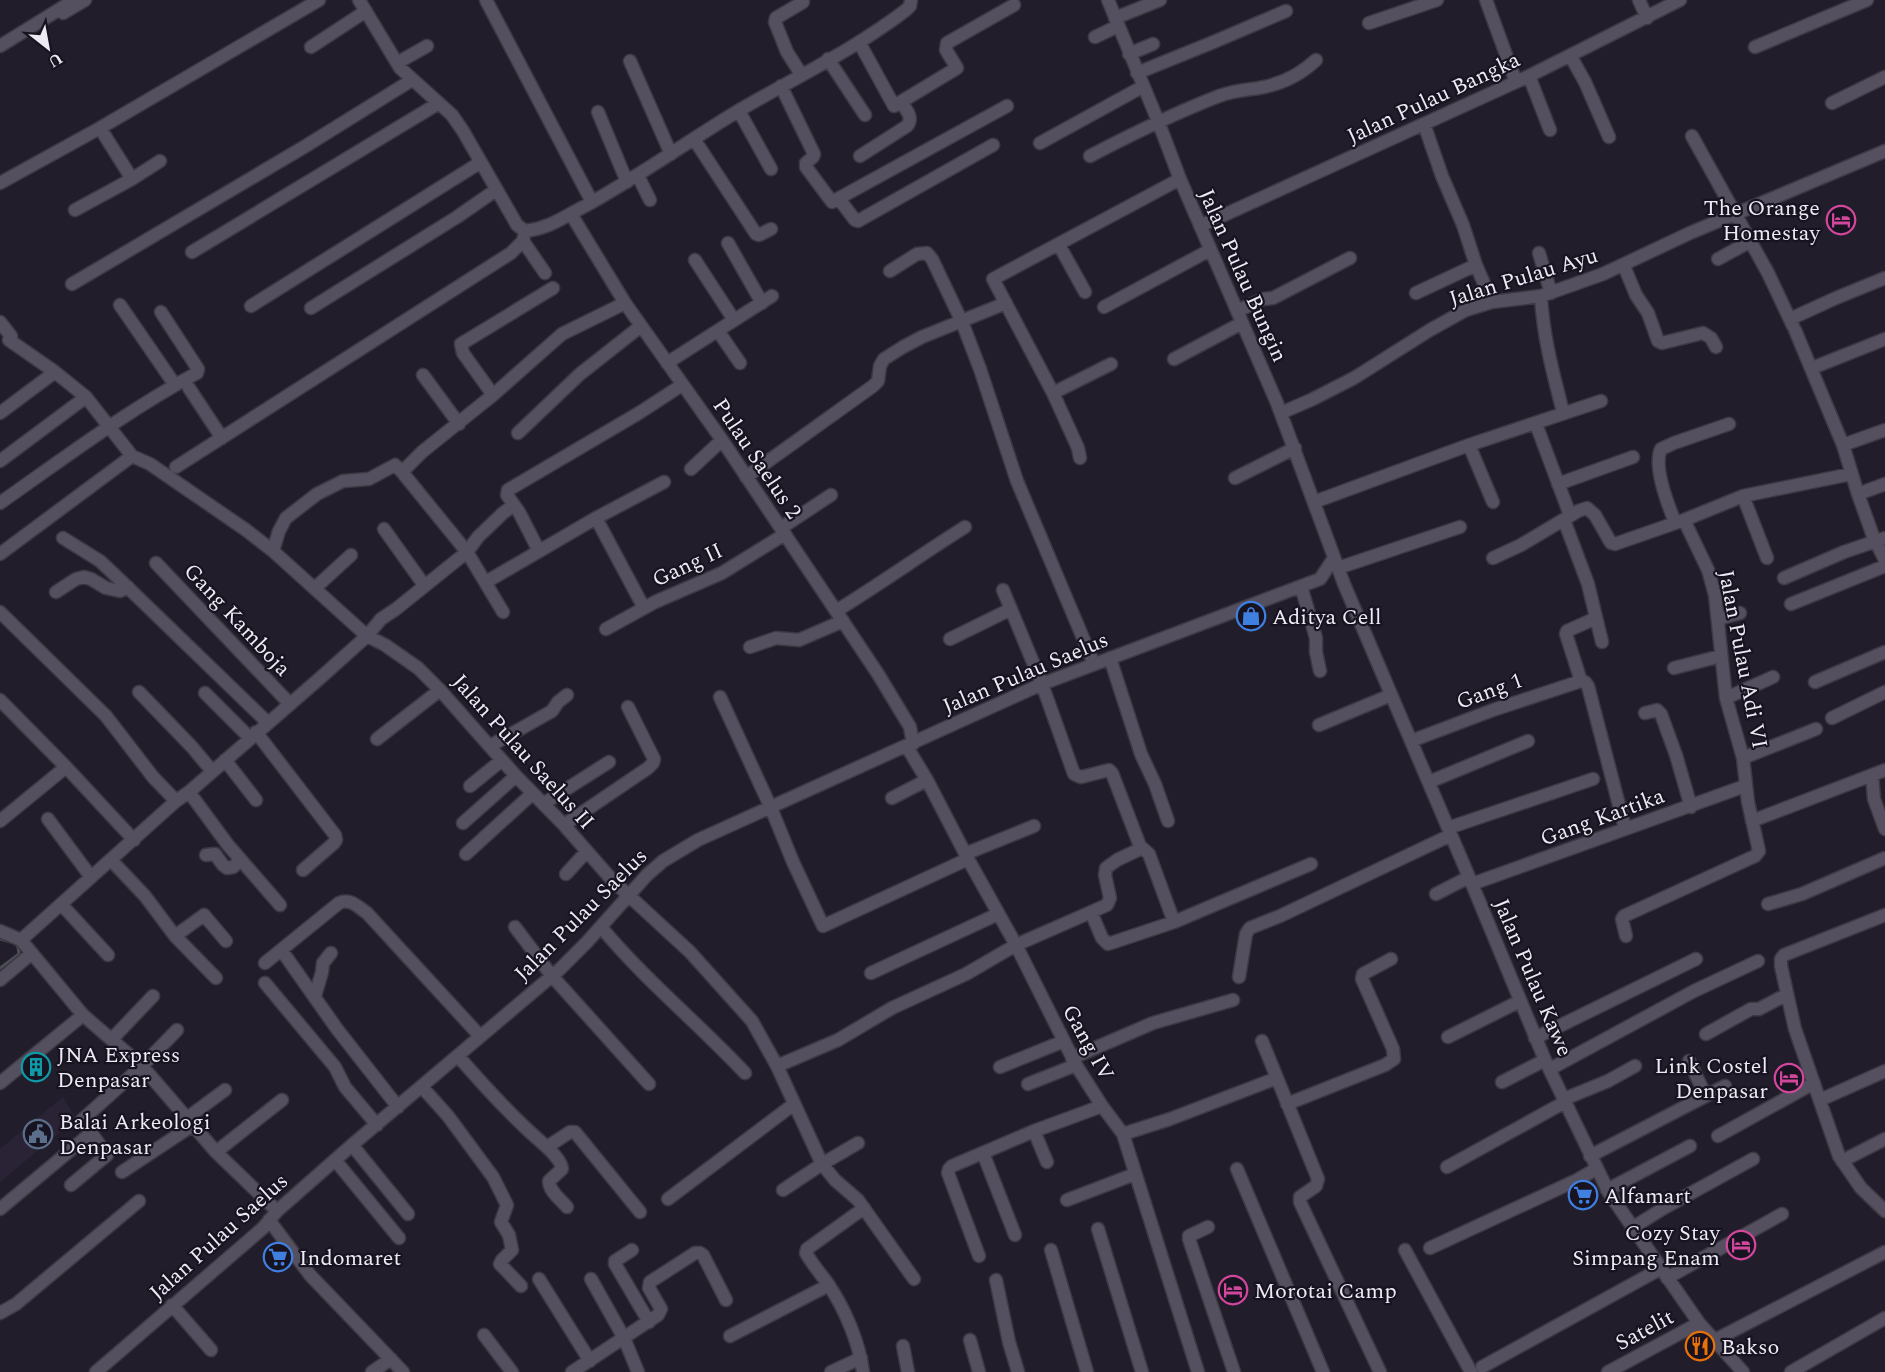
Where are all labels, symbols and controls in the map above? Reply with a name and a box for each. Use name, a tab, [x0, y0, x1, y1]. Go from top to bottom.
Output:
north arrow	[18, 18, 78, 78]
street label: Jalan Pulau Bangka	[1341, 44, 1526, 153]
text: U	[43, 46, 67, 74]
street label: Jalan Pulau Bungin	[1190, 184, 1296, 368]
place label: The Orange Homestay	[1704, 192, 1821, 250]
hotel icon: The Orange Homestay	[1825, 204, 1857, 236]
street label: Jalan Pulau Ayu	[1445, 239, 1602, 316]
street label: Pulau Saelus 2	[704, 392, 810, 526]
street label: Gang II	[647, 535, 729, 596]
street label: Gang Kamboja	[175, 556, 298, 684]
street label: Jalan Pulau Adi VI	[1709, 567, 1776, 751]
shop icon: Aditya Cell	[1235, 600, 1267, 632]
place label: Aditya Cell	[1272, 601, 1381, 634]
street label: Jalan Pulau Saelus	[937, 624, 1114, 723]
street label: Gang 1	[1452, 664, 1528, 719]
street label: Jalan Pulau Saelus II	[444, 667, 602, 837]
street label: Gang Kartika	[1536, 780, 1670, 855]
street label: Jalan Pulau Saelus	[507, 841, 655, 989]
street label: Jalan Pulau Kawe	[1484, 893, 1581, 1062]
street label: Gang IV	[1053, 999, 1122, 1087]
place label: JNA Express Denpasar	[57, 1039, 180, 1097]
place label: Link Costel Denpasar	[1655, 1050, 1768, 1108]
building icon: JNA Express Denpasar	[20, 1051, 52, 1083]
hotel icon: Link Costel Denpasar	[1773, 1062, 1805, 1094]
place label: Balai Arkeologi Denpasar	[59, 1106, 211, 1164]
public building icon: Balai Arkeologi Denpasar	[22, 1118, 54, 1150]
street label: Jalan Pulau Saelus	[142, 1166, 296, 1309]
supermarket icon: Alfamart	[1567, 1179, 1599, 1211]
place label: Alfamart	[1604, 1180, 1691, 1213]
place label: Cozy Stay Simpang Enam	[1572, 1217, 1721, 1275]
hotel icon: Cozy Stay Simpang Enam	[1725, 1229, 1757, 1261]
supermarket icon: Indomaret	[262, 1241, 294, 1273]
place label: Indomaret	[299, 1242, 402, 1275]
hotel icon: Morotai Camp	[1217, 1274, 1249, 1306]
place label: Morotai Camp	[1254, 1275, 1397, 1308]
street label: Satelit	[1609, 1301, 1680, 1360]
restaurant icon: Bakso	[1684, 1330, 1716, 1362]
place label: Bakso	[1721, 1331, 1779, 1364]

